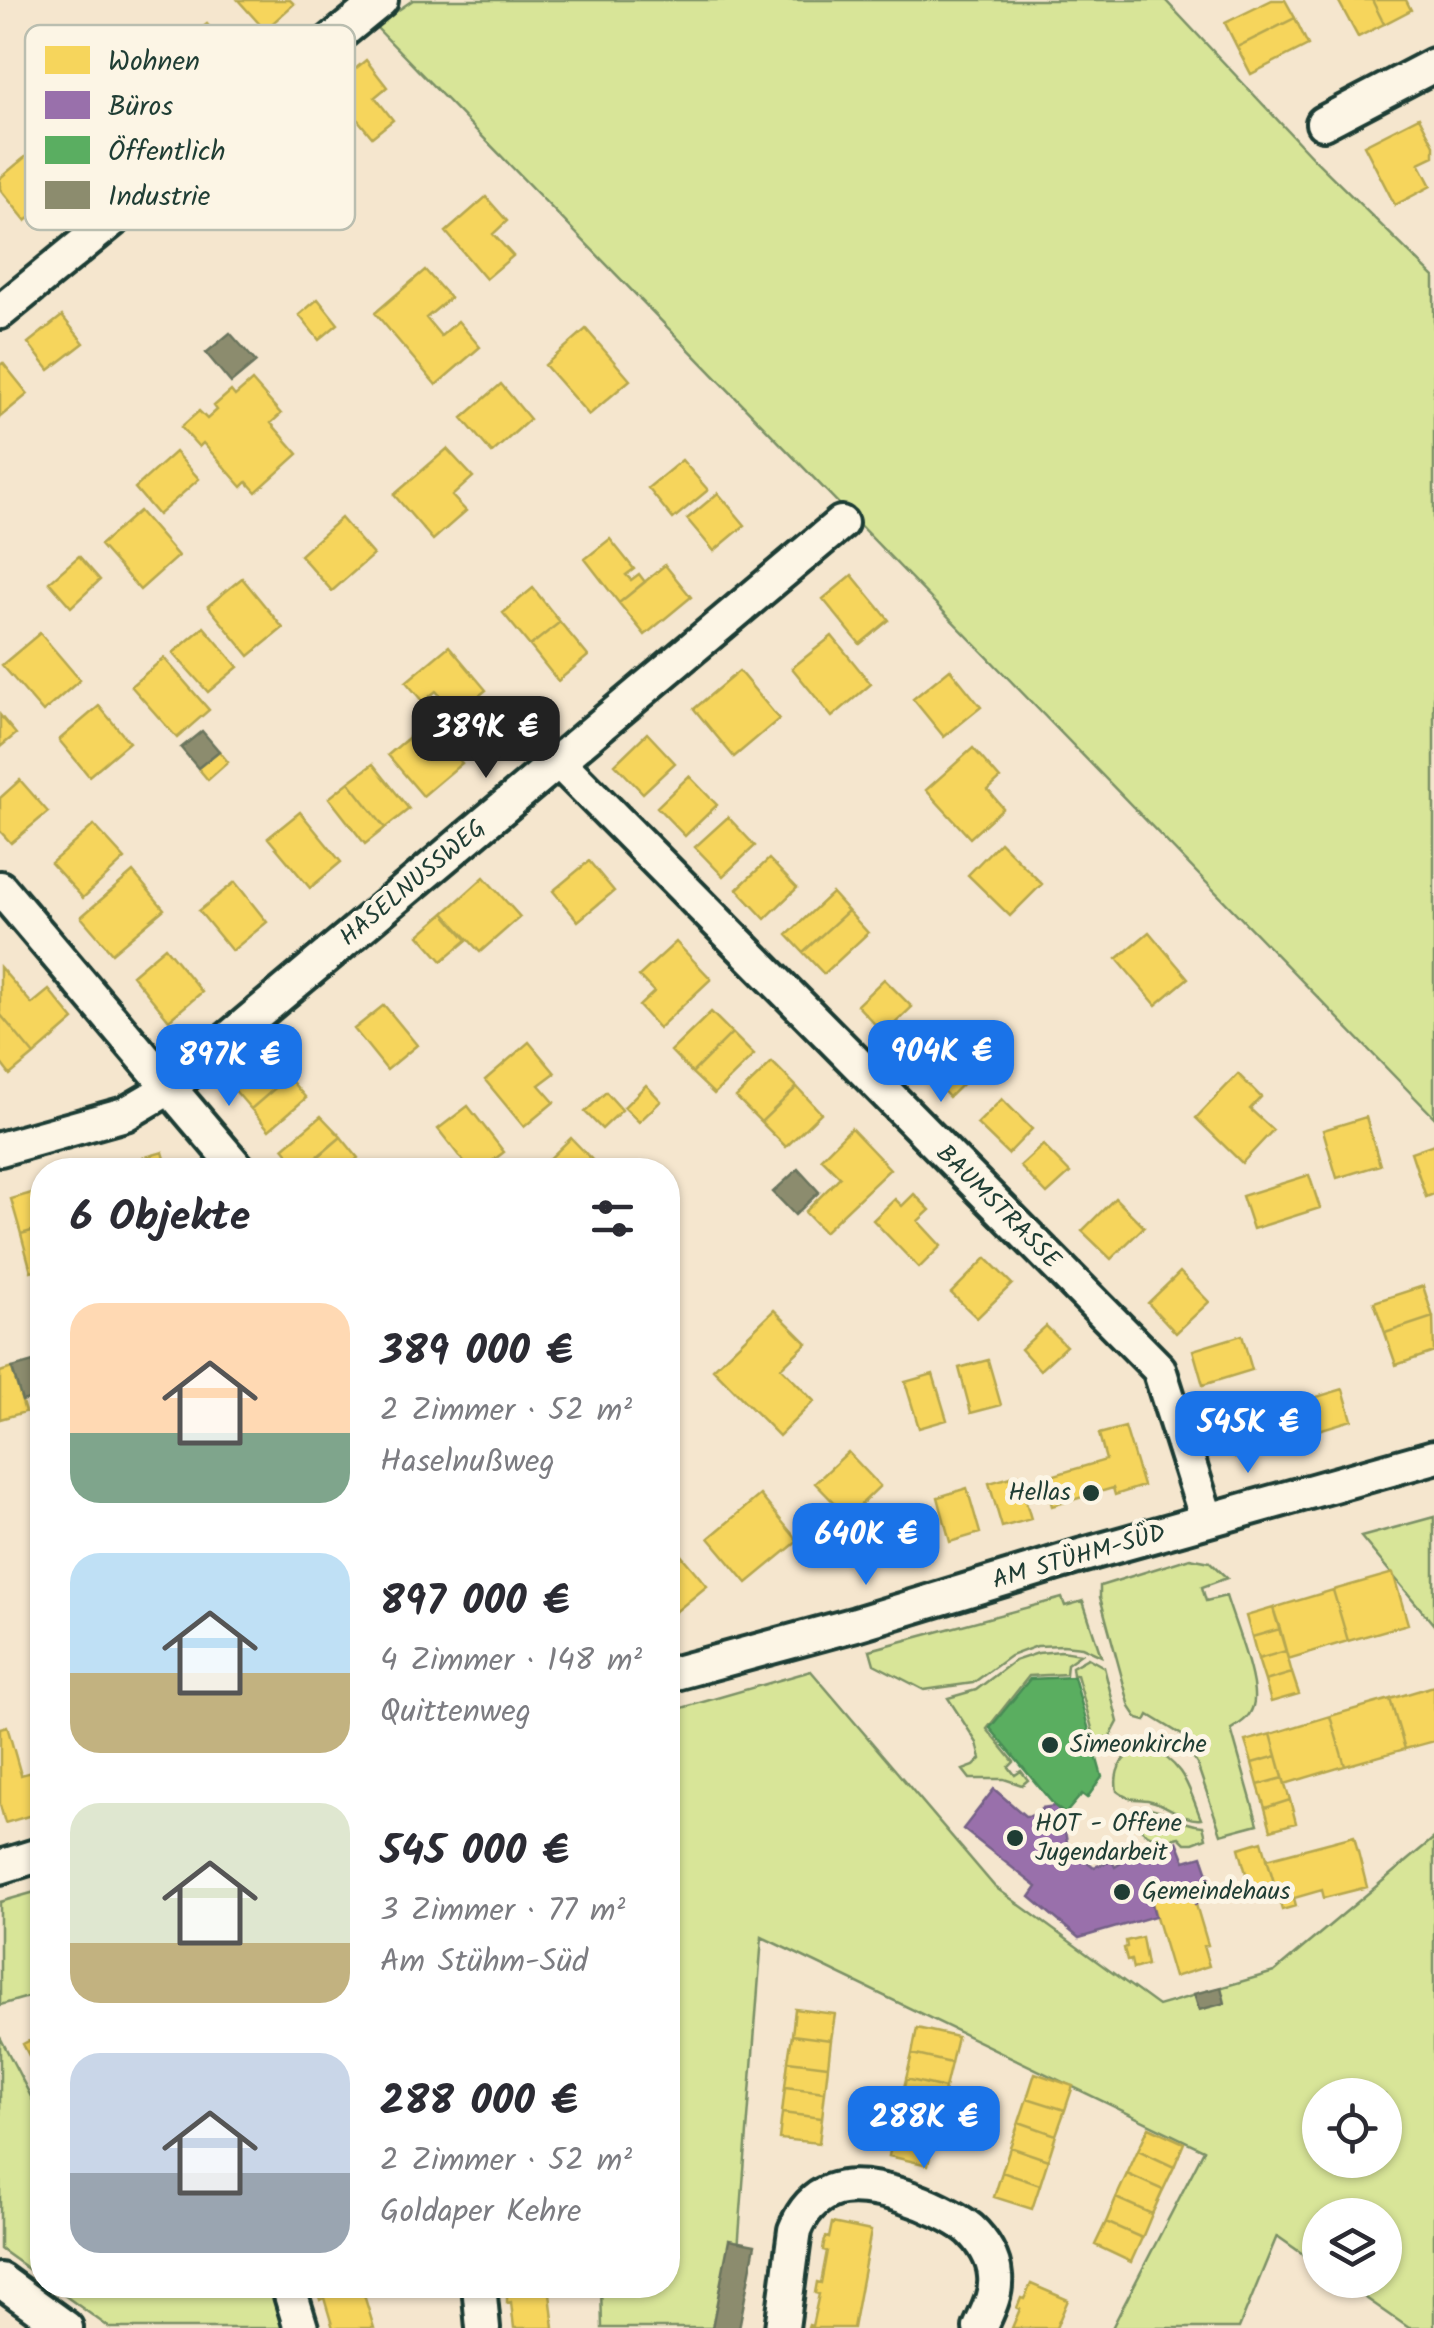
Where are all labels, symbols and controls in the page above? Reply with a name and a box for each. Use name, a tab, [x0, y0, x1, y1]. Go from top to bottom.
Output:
legend	[25, 25, 355, 230]
text: Wohnen	[108, 40, 200, 85]
text: Büros	[108, 85, 173, 130]
text: Öffentlich	[108, 130, 226, 175]
text: Industrie	[108, 175, 211, 220]
pin: 389K €	[405, 696, 567, 781]
text: 389K €	[434, 703, 538, 754]
street label: HASELNUSSWEG	[331, 809, 495, 957]
pin: 904K €	[860, 1020, 1022, 1105]
pin: 897K €	[148, 1024, 310, 1109]
text: 904K €	[890, 1027, 992, 1078]
text: 897K €	[178, 1031, 280, 1082]
street label: BAUMSTRASSE	[926, 1135, 1071, 1280]
text: 6 Objekte	[70, 1185, 250, 1252]
icon: filters	[585, 1191, 640, 1246]
text: 389 000 €	[380, 1319, 573, 1386]
icon: home	[150, 1343, 270, 1463]
text: 2 Zimmer · 52 m²	[380, 1386, 632, 1437]
pin: 545K €	[1167, 1391, 1329, 1476]
text: 545K €	[1197, 1398, 1299, 1449]
text: Haselnußweg	[380, 1437, 555, 1488]
place label: Hellas	[1008, 1473, 1071, 1513]
marker: Hellas	[1080, 1482, 1102, 1504]
pin: 640K €	[785, 1503, 947, 1588]
text: 640K €	[814, 1510, 918, 1561]
street label: AM STÜHM-SÜD	[988, 1513, 1170, 1601]
text: 897 000 €	[380, 1569, 569, 1636]
icon: home	[150, 1593, 270, 1713]
text: 4 Zimmer · 148 m²	[380, 1636, 642, 1687]
text: Quittenweg	[380, 1687, 531, 1738]
place label: Simeonkirche	[1070, 1725, 1207, 1765]
marker: Simeonkirche	[1039, 1734, 1061, 1756]
place label: HOT - Offene Jugendarbeit	[1035, 1804, 1182, 1873]
text: 545 000 €	[380, 1819, 569, 1886]
marker: HOT - Offene Jugendarbeit	[1004, 1827, 1026, 1849]
icon: home	[150, 1843, 270, 1963]
place label: Gemeindehaus	[1142, 1872, 1291, 1912]
marker: Gemeindehaus	[1111, 1881, 1133, 1903]
text: 3 Zimmer · 77 m²	[380, 1886, 625, 1937]
text: Am Stühm-Süd	[380, 1937, 588, 1988]
text: 288 000 €	[380, 2069, 578, 2136]
map controls	[1302, 2078, 1402, 2298]
button: locate	[1302, 2078, 1402, 2178]
pin: 288K €	[843, 2086, 1005, 2171]
icon: home	[150, 2093, 270, 2213]
text: 288K €	[870, 2093, 978, 2144]
text: 2 Zimmer · 52 m²	[380, 2136, 632, 2187]
text: Goldaper Kehre	[380, 2187, 581, 2238]
button: layers	[1302, 2198, 1402, 2298]

